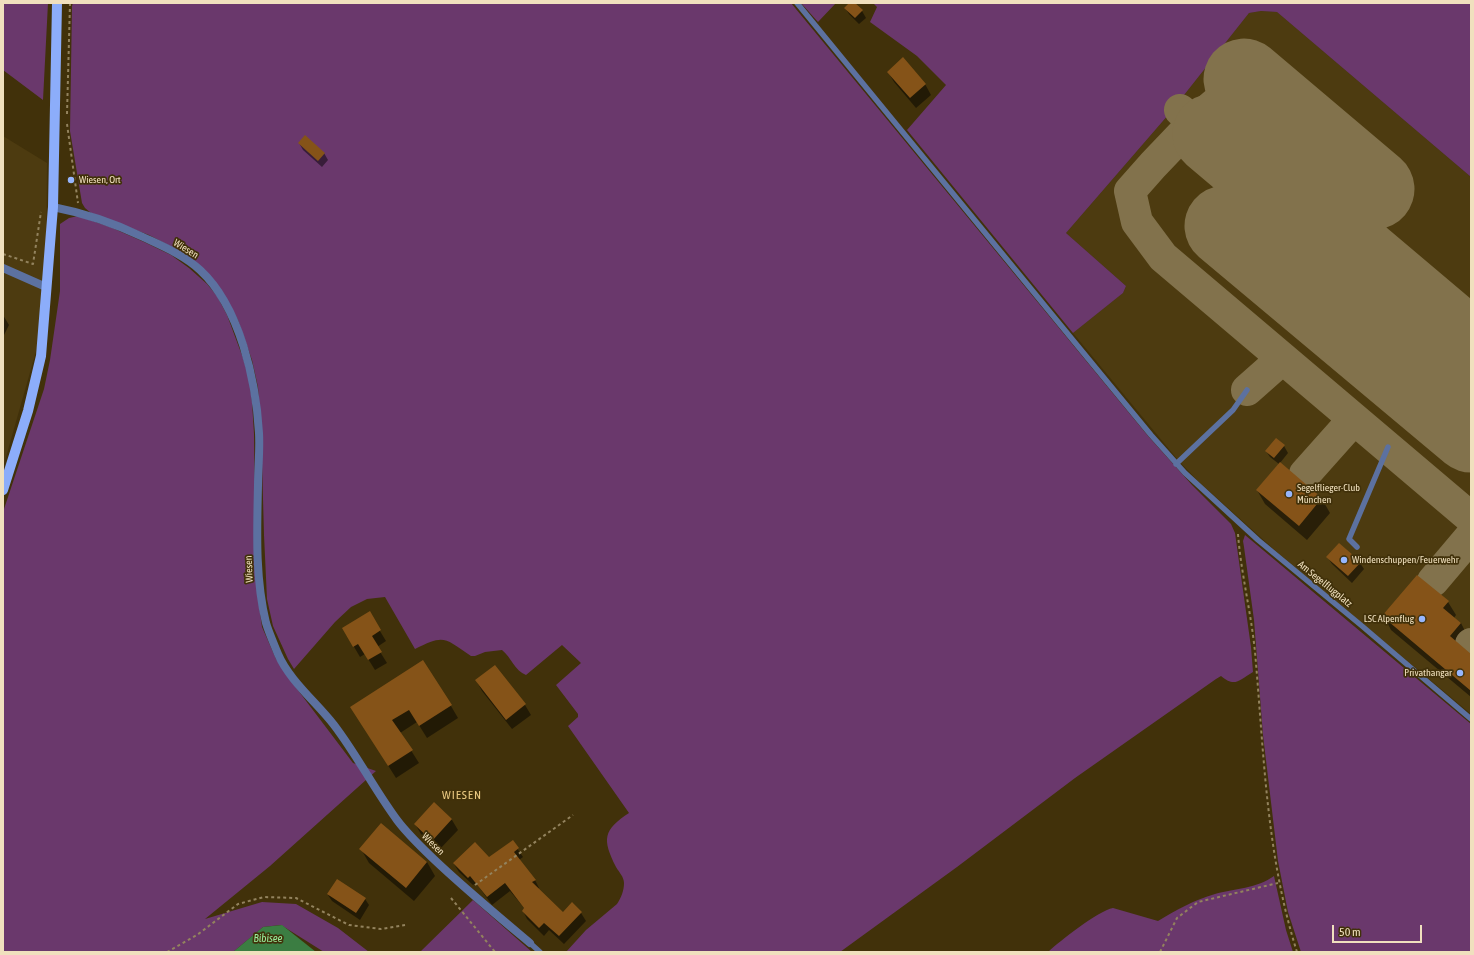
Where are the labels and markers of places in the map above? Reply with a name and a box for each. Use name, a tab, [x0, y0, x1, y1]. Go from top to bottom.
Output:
place label: Wiesen, Ort	[79, 174, 121, 186]
marker: Wiesen, Ort	[66, 175, 76, 185]
place label: Segelflieger-Club München	[1297, 482, 1360, 506]
marker: Segelflieger-Club München	[1284, 489, 1294, 499]
place label: Windenschuppen/Feuerwehr	[1352, 554, 1459, 566]
marker: Windenschuppen/Feuerwehr	[1339, 555, 1349, 565]
place label: LSC Alpenflug	[1364, 613, 1414, 625]
marker: LSC Alpenflug	[1417, 614, 1427, 624]
place label: Privathangar	[1404, 667, 1452, 679]
marker: Privathangar	[1455, 668, 1465, 678]

